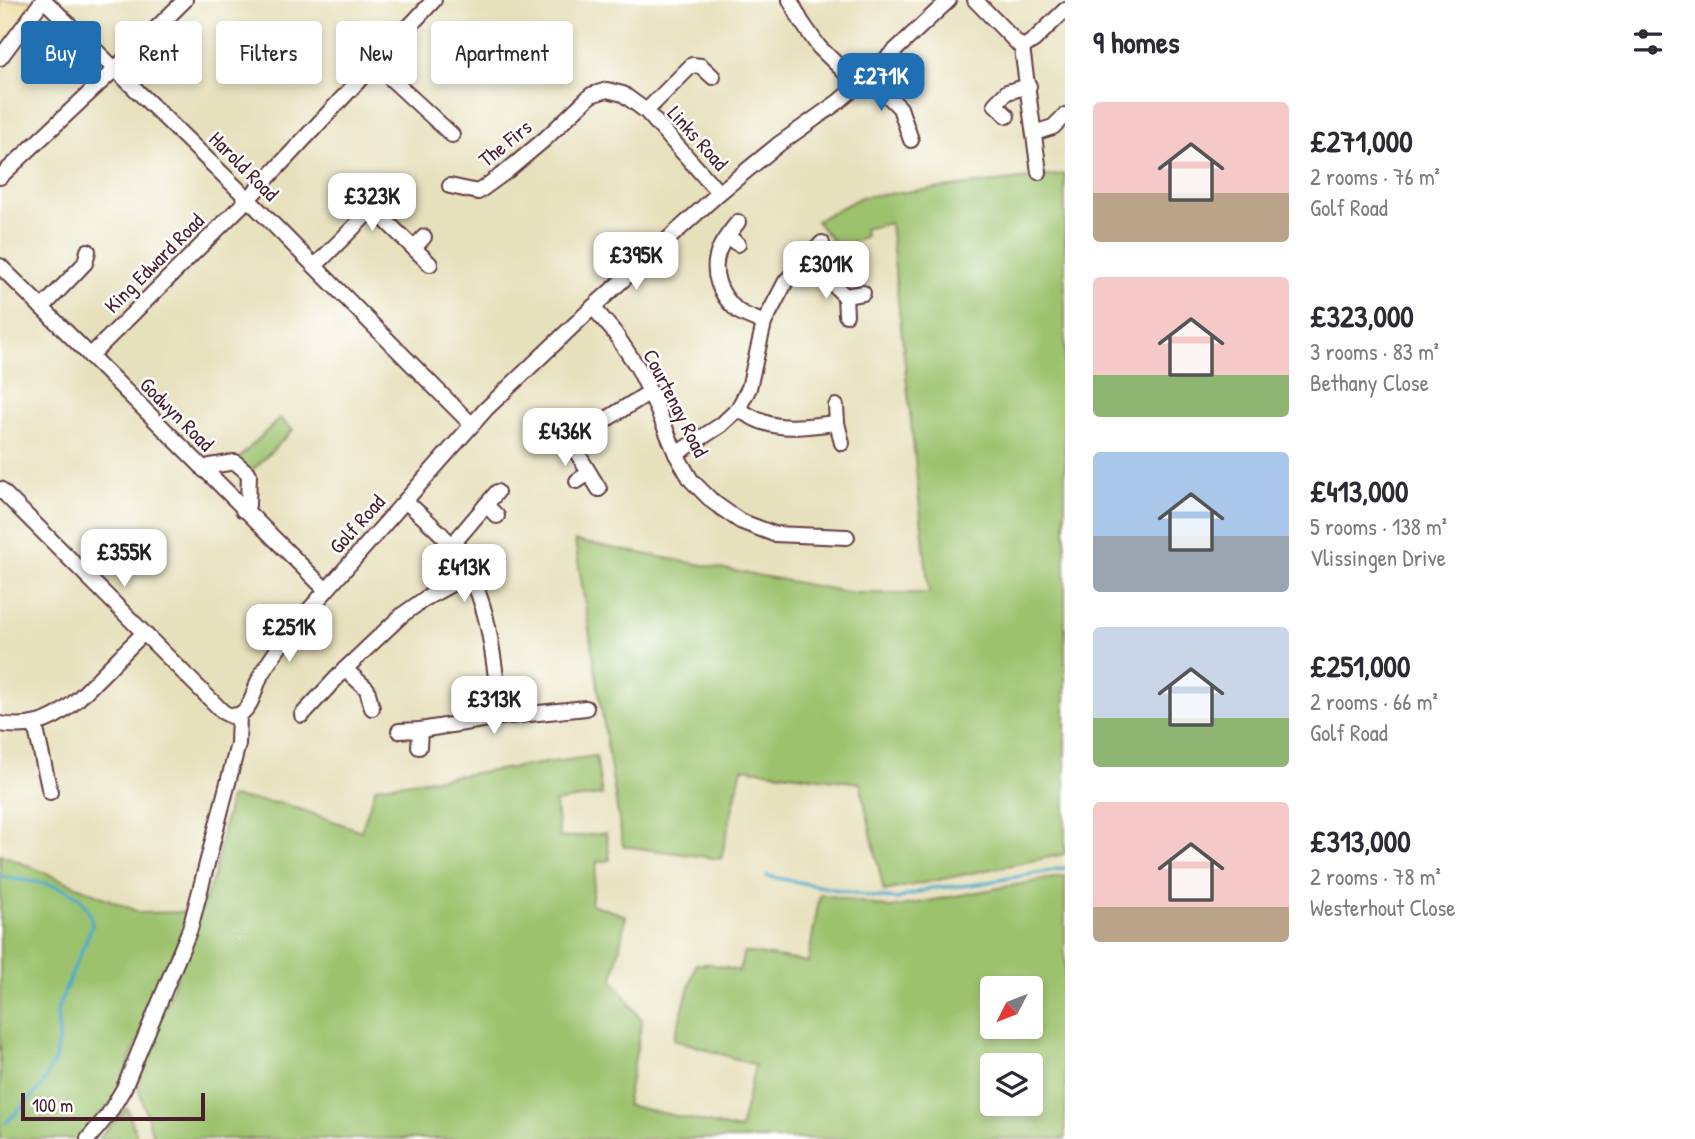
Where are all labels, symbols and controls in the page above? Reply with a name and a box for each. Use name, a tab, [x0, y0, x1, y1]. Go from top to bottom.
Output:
chip: Buy	[21, 21, 101, 84]
chip: Rent	[115, 21, 202, 84]
chip: Filters	[216, 21, 322, 84]
chip: New	[336, 21, 417, 84]
chip: Apartment	[431, 21, 573, 84]
text: 9 homes	[1093, 22, 1180, 62]
icon: filters	[1629, 23, 1667, 61]
pin: £271K	[832, 54, 930, 113]
text: £271K	[853, 60, 909, 91]
street label: Links Road	[661, 99, 735, 177]
street label: The Firs	[472, 113, 538, 173]
text: £271,000	[1310, 121, 1413, 161]
street label: Harold Road	[203, 125, 285, 207]
icon: home	[1149, 130, 1233, 214]
text: 2 rooms · 76 m²	[1310, 161, 1440, 192]
pin: £323K	[323, 174, 421, 233]
text: £323K	[344, 180, 400, 211]
text: Golf Road	[1310, 192, 1388, 223]
street label: King Edward Road	[98, 207, 210, 319]
pin: £395K	[587, 232, 685, 292]
text: £395K	[609, 239, 663, 270]
pin: £301K	[777, 242, 875, 301]
text: £301K	[799, 248, 853, 279]
text: £323,000	[1310, 296, 1414, 336]
icon: home	[1149, 305, 1233, 389]
text: 3 rooms · 83 m²	[1310, 336, 1439, 367]
street label: Courtenay Road	[636, 344, 716, 462]
text: Bethany Close	[1310, 367, 1429, 398]
street label: Godwyn Road	[133, 370, 221, 458]
pin: £436K	[516, 408, 614, 468]
text: £436K	[539, 415, 591, 446]
text: £413,000	[1310, 471, 1408, 511]
icon: home	[1149, 480, 1233, 564]
street label: Golf Road	[322, 488, 392, 560]
text: 5 rooms · 138 m²	[1310, 511, 1447, 542]
pin: £355K	[75, 530, 173, 589]
text: £355K	[97, 536, 151, 567]
text: Vlissingen Drive	[1310, 542, 1446, 573]
pin: £413K	[415, 544, 513, 604]
text: £413K	[438, 551, 490, 582]
pin: £251K	[240, 604, 338, 664]
text: £251K	[262, 611, 316, 642]
text: £251,000	[1310, 646, 1411, 686]
icon: home	[1149, 655, 1233, 739]
pin: £313K	[445, 676, 543, 736]
text: £313K	[467, 683, 521, 714]
text: 2 rooms · 66 m²	[1310, 686, 1438, 717]
text: Golf Road	[1310, 717, 1388, 748]
text: £313,000	[1310, 821, 1411, 861]
icon: home	[1149, 830, 1233, 914]
text: 2 rooms · 78 m²	[1310, 861, 1441, 892]
text: Westerhout Close	[1310, 892, 1455, 923]
north arrow	[980, 976, 1043, 1040]
map controls	[980, 976, 1043, 1116]
button: layers	[980, 1053, 1043, 1116]
scale bar	[21, 1090, 205, 1122]
text: 100 m	[32, 1092, 73, 1118]

